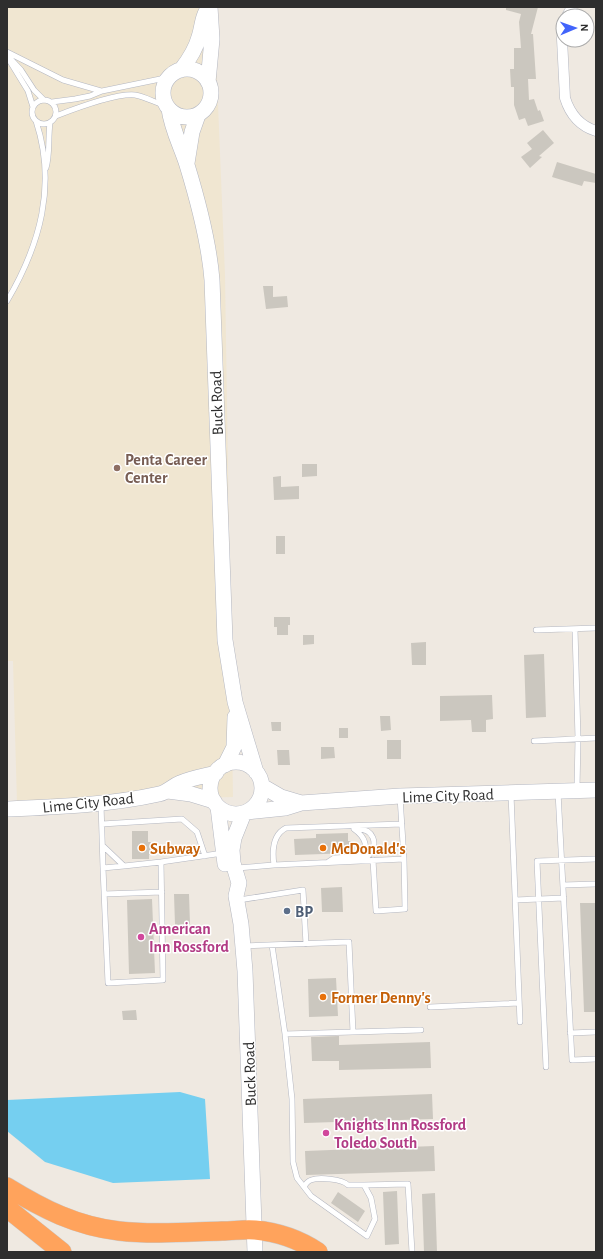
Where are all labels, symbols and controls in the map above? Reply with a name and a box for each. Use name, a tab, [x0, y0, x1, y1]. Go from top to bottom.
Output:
north arrow	[555, 8, 595, 48]
text: N	[579, 24, 590, 32]
street label: Buck Road	[208, 370, 226, 436]
place label: Penta Career Center	[125, 452, 207, 486]
marker: Penta Career Center	[112, 463, 122, 473]
street label: Lime City Road	[402, 786, 494, 807]
street label: Lime City Road	[42, 790, 135, 817]
place label: Subway	[150, 841, 201, 858]
place label: McDonald's	[331, 841, 406, 857]
marker: Subway	[137, 843, 147, 853]
marker: McDonald's	[318, 843, 328, 853]
place label: BP	[295, 904, 313, 920]
marker: BP	[282, 906, 292, 916]
place label: American Inn Rossford	[149, 921, 229, 955]
marker: American Inn Rossford	[136, 932, 146, 942]
place label: Former Denny's	[331, 990, 431, 1007]
marker: Former Denny's	[318, 992, 328, 1002]
street label: Buck Road	[241, 1041, 259, 1107]
place label: Knights Inn Rossford Toledo South	[334, 1117, 467, 1151]
marker: Knights Inn Rossford Toledo South	[321, 1128, 331, 1138]

